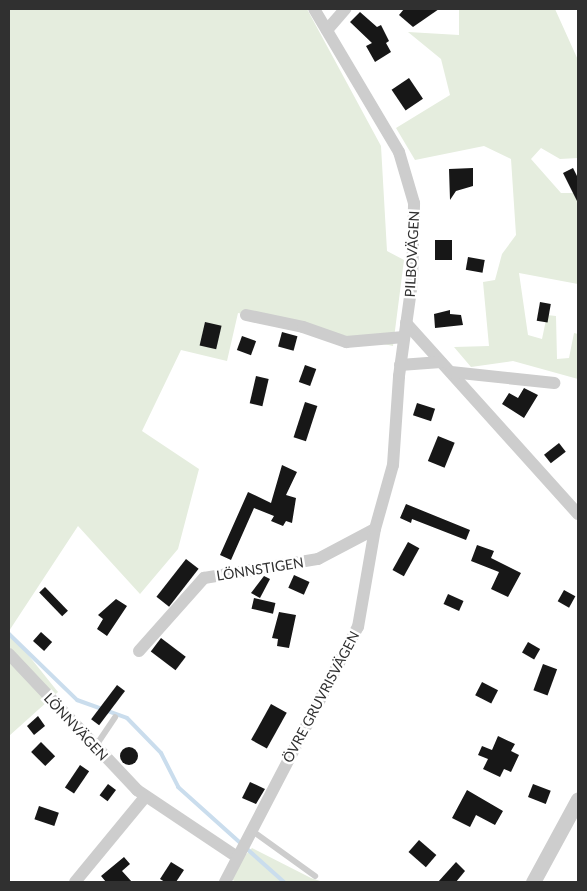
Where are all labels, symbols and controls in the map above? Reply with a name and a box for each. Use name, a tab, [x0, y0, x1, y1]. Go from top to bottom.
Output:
street label: PILBOVÄGEN	[401, 210, 423, 298]
street label: LÖNNSTIGEN	[215, 554, 305, 584]
street label: ÖVRE GRUVRISVÄGEN	[279, 628, 363, 766]
street label: LÖNNVÄGEN	[40, 690, 112, 764]

